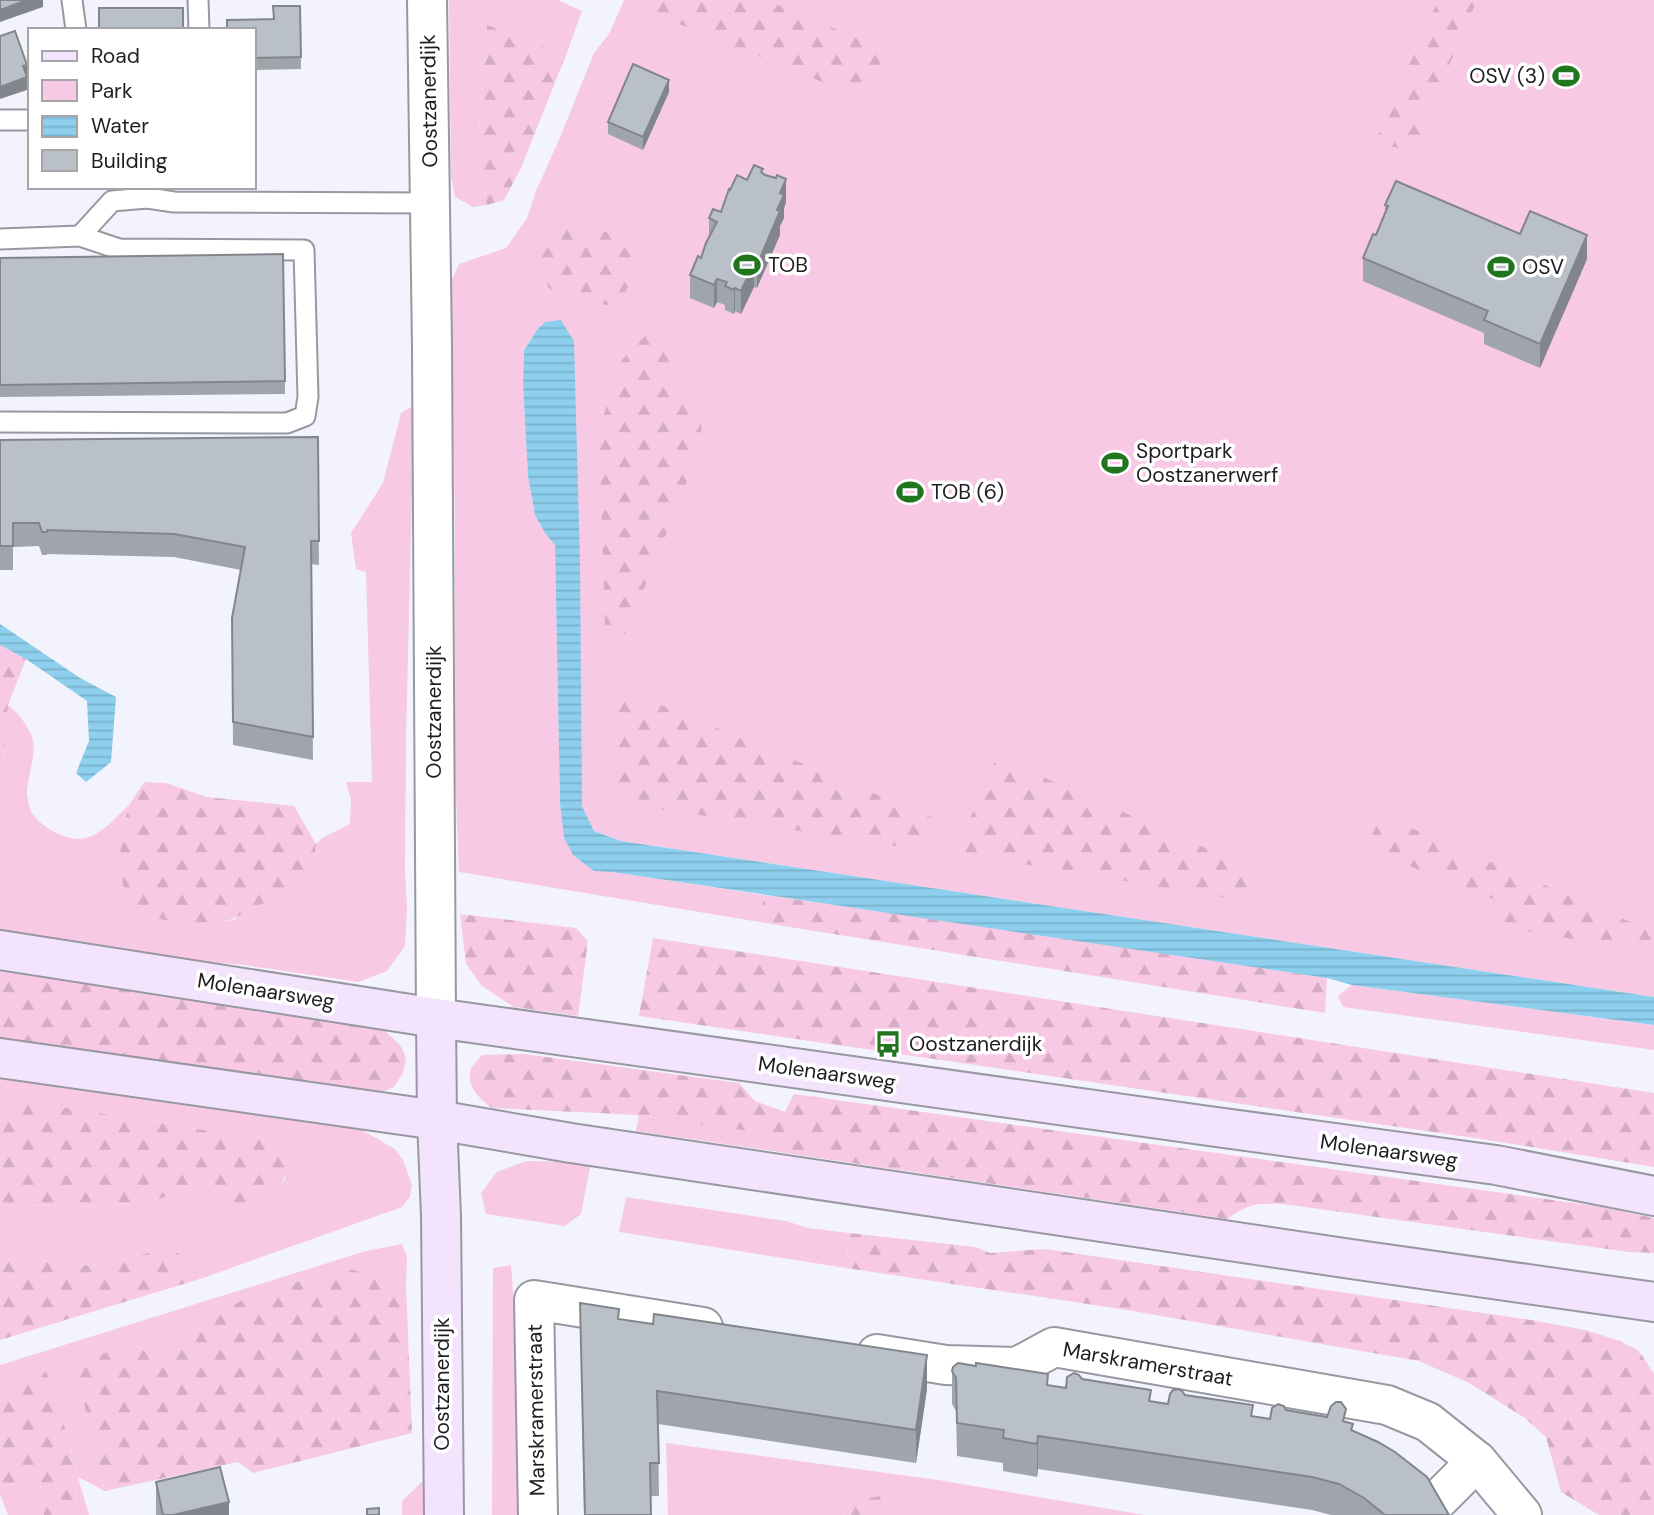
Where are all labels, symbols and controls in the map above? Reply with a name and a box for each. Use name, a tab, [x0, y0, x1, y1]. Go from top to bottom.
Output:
legend	[28, 28, 256, 189]
street label: Oostzanerdijk	[414, 34, 444, 168]
text: Road	[91, 42, 140, 70]
sports icon: OSV (3)	[1551, 61, 1581, 91]
place label: OSV (3)	[1469, 62, 1545, 90]
text: Park	[91, 77, 133, 105]
text: Water	[91, 112, 149, 140]
text: Building	[91, 147, 168, 175]
sports icon: TOB	[732, 250, 762, 280]
place label: TOB	[768, 251, 808, 279]
sports icon: OSV	[1486, 252, 1516, 282]
place label: OSV	[1522, 253, 1564, 281]
place label: Sportpark Oostzanerwerf	[1136, 437, 1278, 489]
sports icon: Sportpark Oostzanerwerf	[1100, 448, 1130, 478]
sports icon: TOB (6)	[895, 477, 925, 507]
place label: TOB (6)	[931, 478, 1004, 506]
street label: Oostzanerdijk	[420, 645, 448, 779]
street label: Molenaarsweg	[195, 966, 337, 1016]
bus stop icon: Oostzanerdijk	[873, 1029, 903, 1059]
place label: Oostzanerdijk	[909, 1030, 1043, 1058]
street label: Molenaarsweg	[756, 1049, 898, 1097]
street label: Molenaarsweg	[1318, 1127, 1460, 1175]
street label: Oostzanerdijk	[428, 1317, 456, 1451]
street label: Marskramerstraat	[520, 1324, 552, 1496]
street label: Marskramerstraat	[1061, 1335, 1235, 1393]

